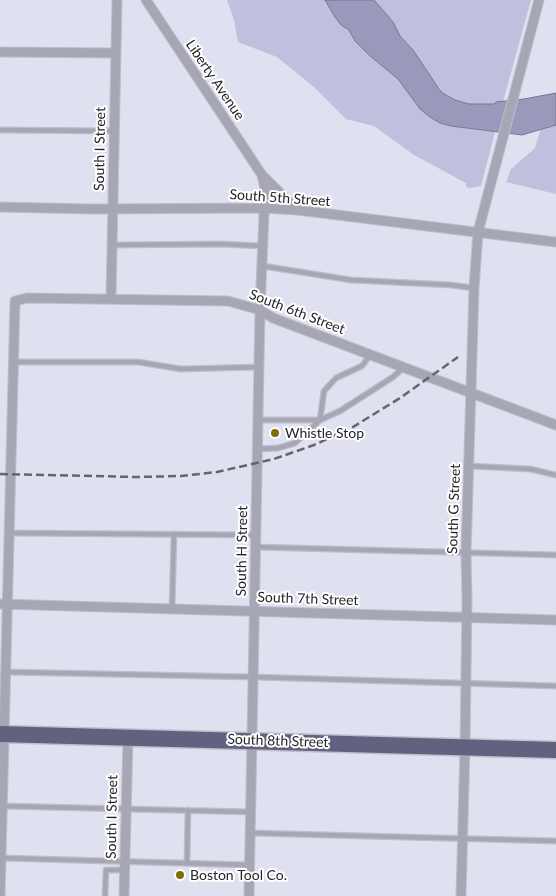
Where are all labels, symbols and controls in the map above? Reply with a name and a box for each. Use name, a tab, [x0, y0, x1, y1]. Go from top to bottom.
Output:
street label: Liberty Avenue	[182, 37, 248, 123]
street label: South I Street	[91, 107, 109, 191]
street label: South 5th Street	[229, 186, 331, 210]
street label: South 6th Street	[247, 286, 347, 338]
place label: Whistle Stop	[285, 425, 364, 441]
marker: Whistle Stop	[269, 427, 281, 439]
street label: South G Street	[444, 464, 464, 554]
street label: South H Street	[233, 505, 251, 597]
street label: South 7th Street	[257, 589, 359, 609]
street label: South 8th Street	[227, 731, 329, 751]
street label: South I Street	[103, 775, 121, 859]
place label: Boston Tool Co.	[190, 867, 287, 883]
marker: Boston Tool Co.	[174, 869, 186, 881]

